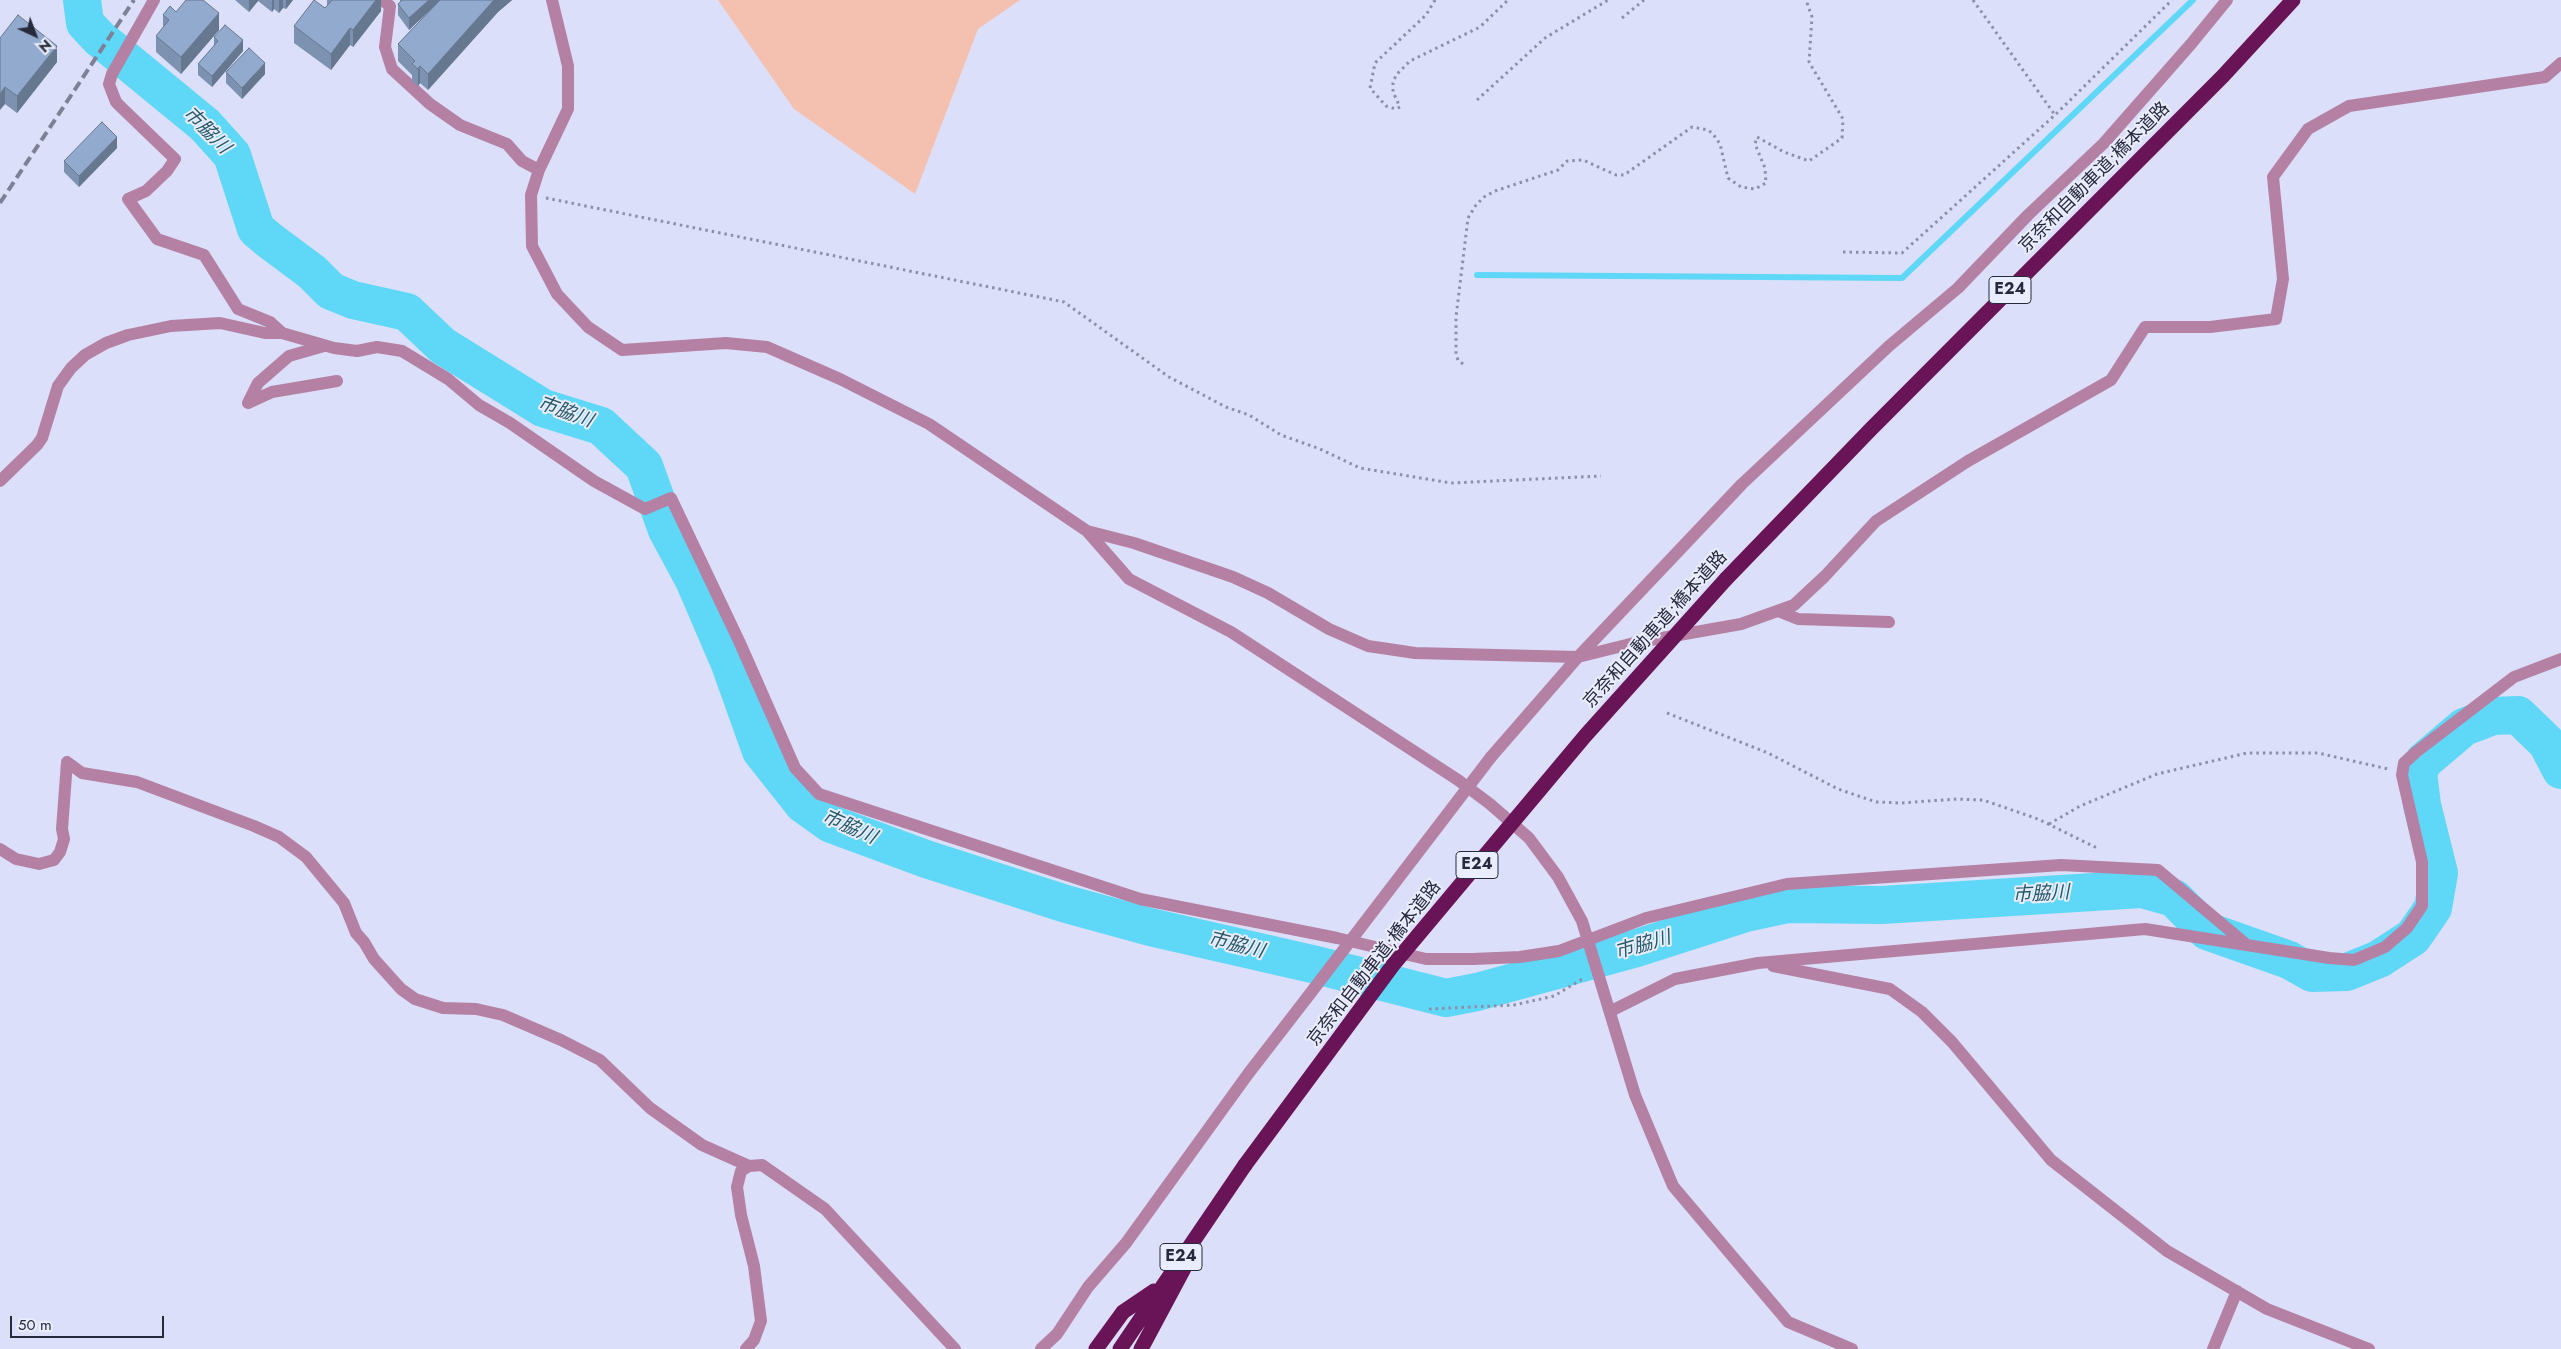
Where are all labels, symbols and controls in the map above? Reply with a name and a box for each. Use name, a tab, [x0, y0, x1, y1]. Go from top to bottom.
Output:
north arrow	[10, 10, 60, 60]
text: N	[34, 35, 56, 57]
street label: 京奈和自動車道;橋本道路	[2015, 98, 2175, 258]
water label: 市脇川	[178, 103, 234, 159]
road number: E24	[1989, 276, 2031, 304]
water label: 市脇川	[534, 393, 596, 433]
street label: 京奈和自動車道;橋本道路	[1580, 547, 1732, 713]
water label: 市脇川	[818, 806, 880, 850]
road number: E24	[1456, 852, 1498, 878]
street label: 京奈和自動車道;橋本道路	[1304, 877, 1446, 1051]
water label: 市脇川	[2012, 882, 2070, 908]
water label: 市脇川	[1612, 927, 1674, 965]
water label: 市脇川	[1206, 928, 1266, 964]
road number: E24	[1160, 1244, 1202, 1270]
scale bar	[12, 1306, 166, 1338]
text: 50 m	[18, 1314, 52, 1336]

